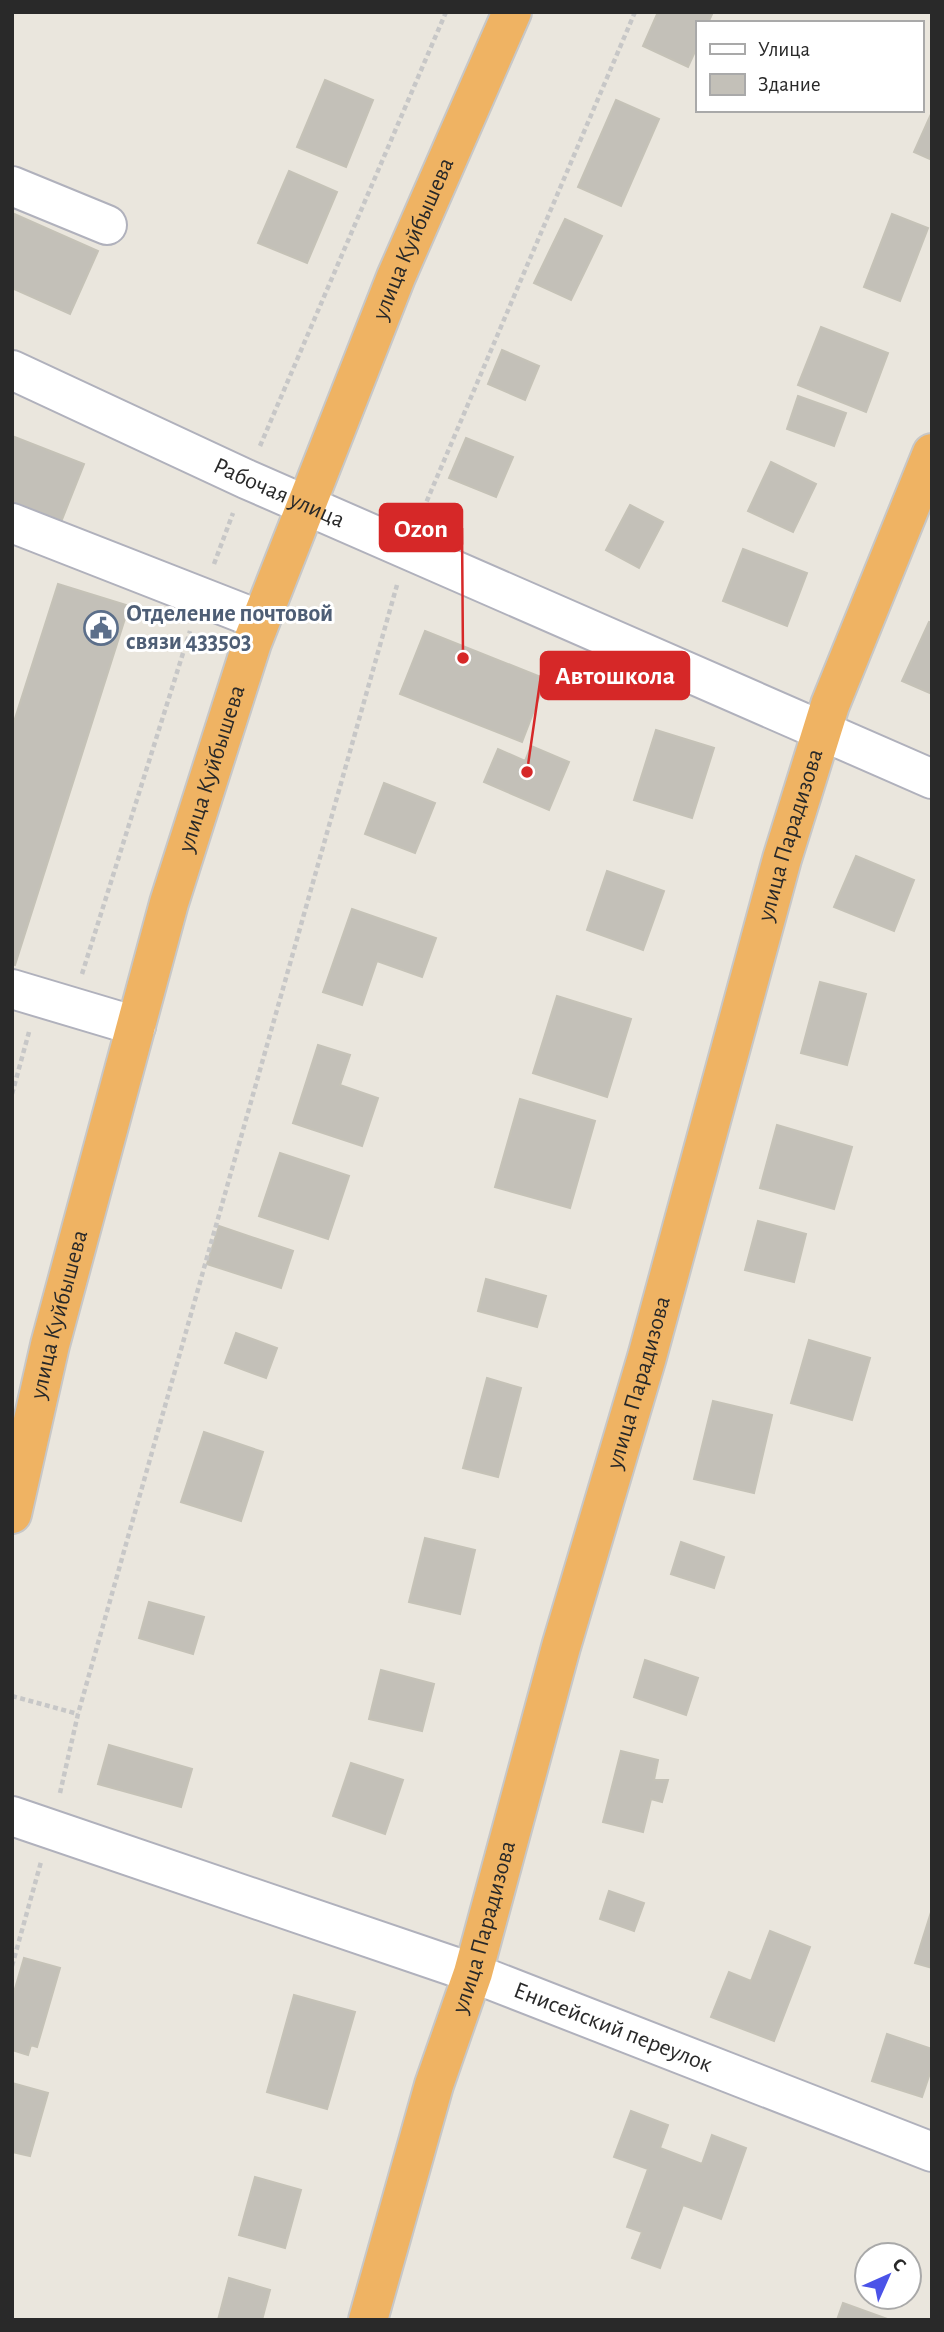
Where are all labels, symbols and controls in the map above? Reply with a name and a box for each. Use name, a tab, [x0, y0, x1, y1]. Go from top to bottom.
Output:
legend	[696, 21, 923, 112]
text: Улица	[758, 39, 811, 60]
text: Здание	[758, 74, 821, 95]
street label: улица Куйбышева	[368, 154, 459, 324]
street label: Рабочая улица	[210, 454, 348, 533]
callout: Ozon	[380, 504, 462, 551]
text: Ozon	[394, 516, 448, 542]
place label: Отделение почтовой связи 433503	[126, 602, 333, 654]
public building icon: Отделение почтовой связи 433503	[82, 609, 120, 647]
callout: Автошкола	[541, 652, 689, 699]
text: Автошкола	[555, 663, 675, 689]
street label: улица Куйбышева	[174, 682, 250, 856]
street label: улица Парадизова	[753, 746, 827, 925]
street label: улица Куйбышева	[26, 1227, 92, 1402]
street label: улица Парадизова	[602, 1294, 675, 1473]
street label: улица Парадизова	[448, 1838, 520, 2017]
street label: Енисейский переулок	[510, 1978, 715, 2077]
north arrow	[853, 2241, 923, 2311]
text: С	[889, 2255, 909, 2275]

